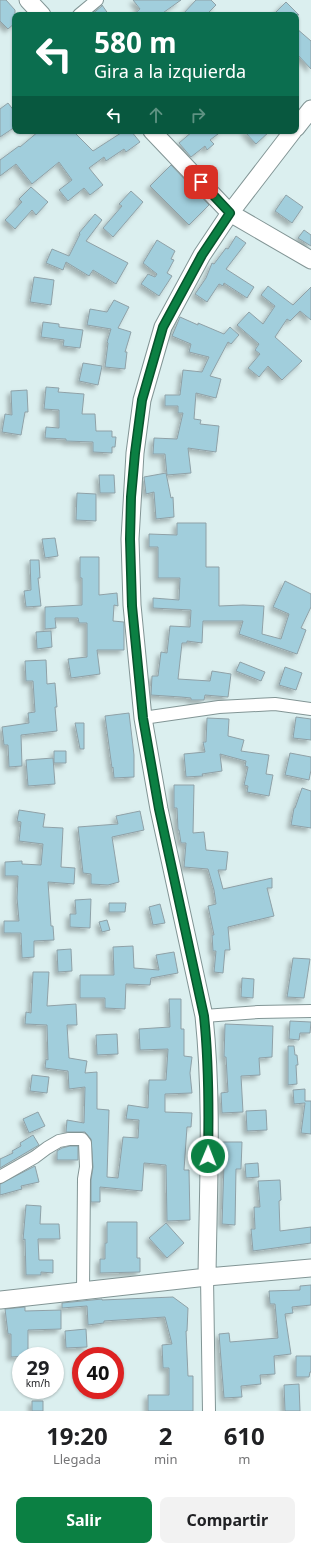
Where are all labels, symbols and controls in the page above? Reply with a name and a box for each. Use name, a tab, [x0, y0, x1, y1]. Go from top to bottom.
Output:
text: 580 m	[94, 23, 177, 61]
icon: left	[28, 28, 80, 80]
text: Gira a la izquierda	[94, 59, 246, 83]
icon: left	[103, 104, 125, 126]
icon: ahead	[145, 104, 167, 126]
icon: right	[187, 104, 209, 126]
pin	[184, 165, 218, 199]
icon: arrive	[190, 171, 212, 193]
position arrow	[187, 1135, 229, 1177]
speed limit sign: 40	[72, 1347, 124, 1399]
text: 29	[27, 1354, 49, 1381]
text: km/h	[26, 1376, 50, 1390]
text: 19:20	[46, 1419, 108, 1452]
text: 2	[159, 1419, 173, 1452]
text: 610	[224, 1419, 265, 1452]
text: Llegada	[53, 1450, 101, 1468]
text: min	[154, 1450, 177, 1468]
text: m	[238, 1450, 250, 1468]
button: Salir	[16, 1497, 152, 1543]
button: Compartir	[160, 1497, 295, 1543]

